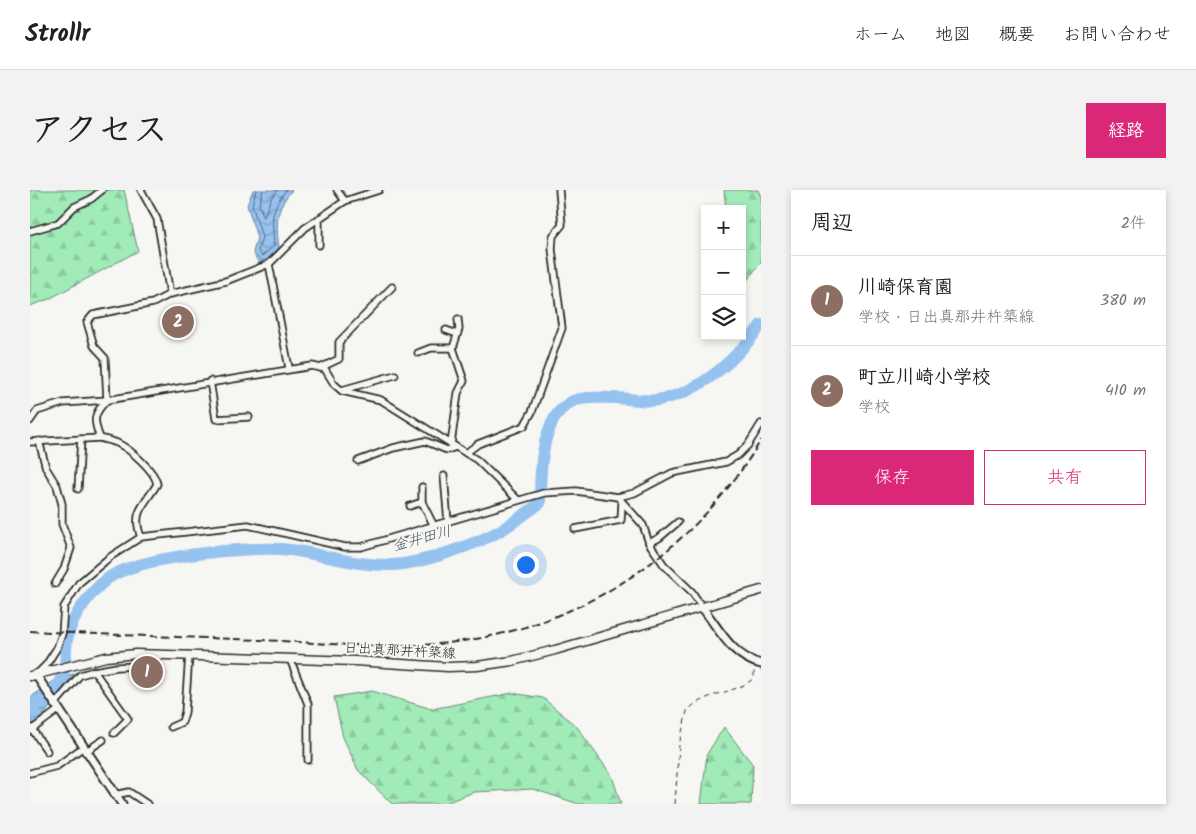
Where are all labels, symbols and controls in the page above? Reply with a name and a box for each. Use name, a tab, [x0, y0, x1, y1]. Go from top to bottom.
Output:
text: Strollr	[25, 15, 90, 54]
text: ホーム	[854, 21, 907, 50]
text: 地図	[935, 21, 971, 50]
text: 概要	[999, 21, 1035, 50]
text: お問い合わせ	[1063, 21, 1171, 50]
button: 経路	[1086, 103, 1166, 158]
text: アクセス	[30, 104, 168, 160]
map controls	[701, 205, 746, 340]
button: +	[701, 205, 746, 250]
text: 周辺	[811, 207, 853, 240]
text: 2件	[1121, 211, 1146, 236]
button: −	[701, 250, 746, 295]
text: 川崎保育園	[858, 273, 953, 303]
text: 1	[825, 288, 829, 313]
text: 380 m	[1100, 288, 1146, 313]
button: layers	[701, 295, 746, 340]
pin: 2	[162, 303, 194, 341]
text: 学校 · 日出真那井杵築線	[858, 305, 1035, 330]
text: 町立川崎小学校	[858, 363, 991, 393]
text: 2	[822, 378, 832, 403]
text: 410 m	[1105, 378, 1146, 403]
text: 学校	[858, 395, 890, 420]
button: 保存	[811, 450, 974, 505]
button: 共有	[984, 450, 1146, 505]
water label: 金井田川	[390, 520, 454, 558]
your location	[513, 552, 539, 578]
street label: 日出真那井杵築線	[344, 637, 456, 665]
pin: 1	[131, 653, 163, 691]

